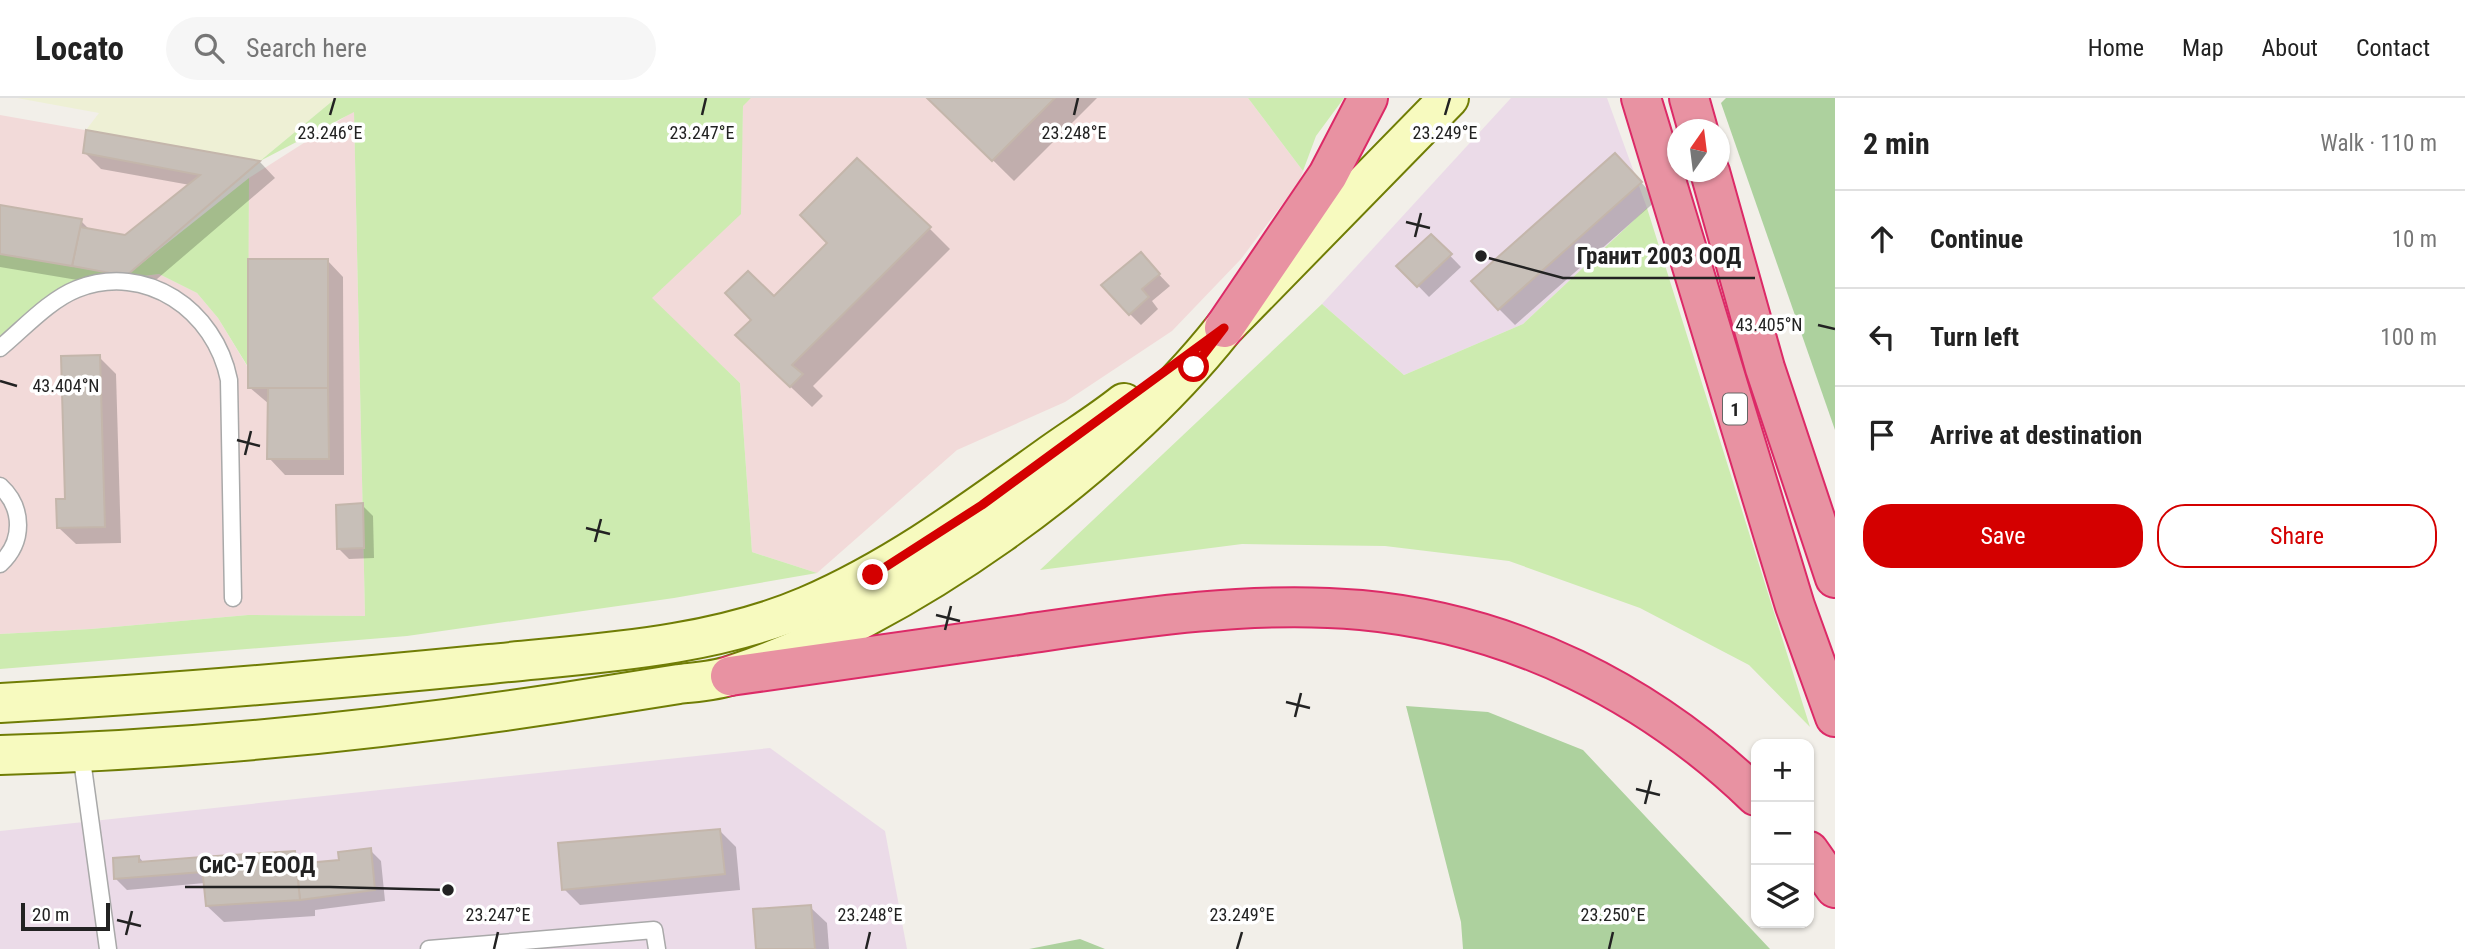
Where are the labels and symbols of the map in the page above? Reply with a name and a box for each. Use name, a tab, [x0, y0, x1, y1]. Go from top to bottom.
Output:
north arrow	[1667, 119, 1730, 182]
text: 23.246°E	[298, 122, 362, 143]
text: 23.247°E	[670, 122, 734, 143]
text: 23.248°E	[1042, 122, 1106, 143]
text: 23.249°E	[1413, 122, 1477, 143]
callout: Гранит 2003 ООД	[1563, 234, 1755, 278]
text: Гранит 2003 ООД	[1577, 243, 1741, 270]
text: 43.405°N	[1735, 314, 1803, 335]
route start	[1178, 351, 1209, 382]
text: 43.404°N	[32, 375, 100, 396]
road number: 1	[1723, 394, 1747, 424]
route end	[857, 559, 888, 590]
callout: СиС-7 ЕООД	[185, 843, 330, 887]
text: СиС-7 ЕООД	[199, 852, 315, 879]
scale bar	[21, 900, 110, 932]
text: 23.247°E	[466, 904, 530, 925]
text: 23.248°E	[838, 904, 902, 925]
text: 23.249°E	[1210, 904, 1274, 925]
text: 23.250°E	[1581, 904, 1645, 925]

